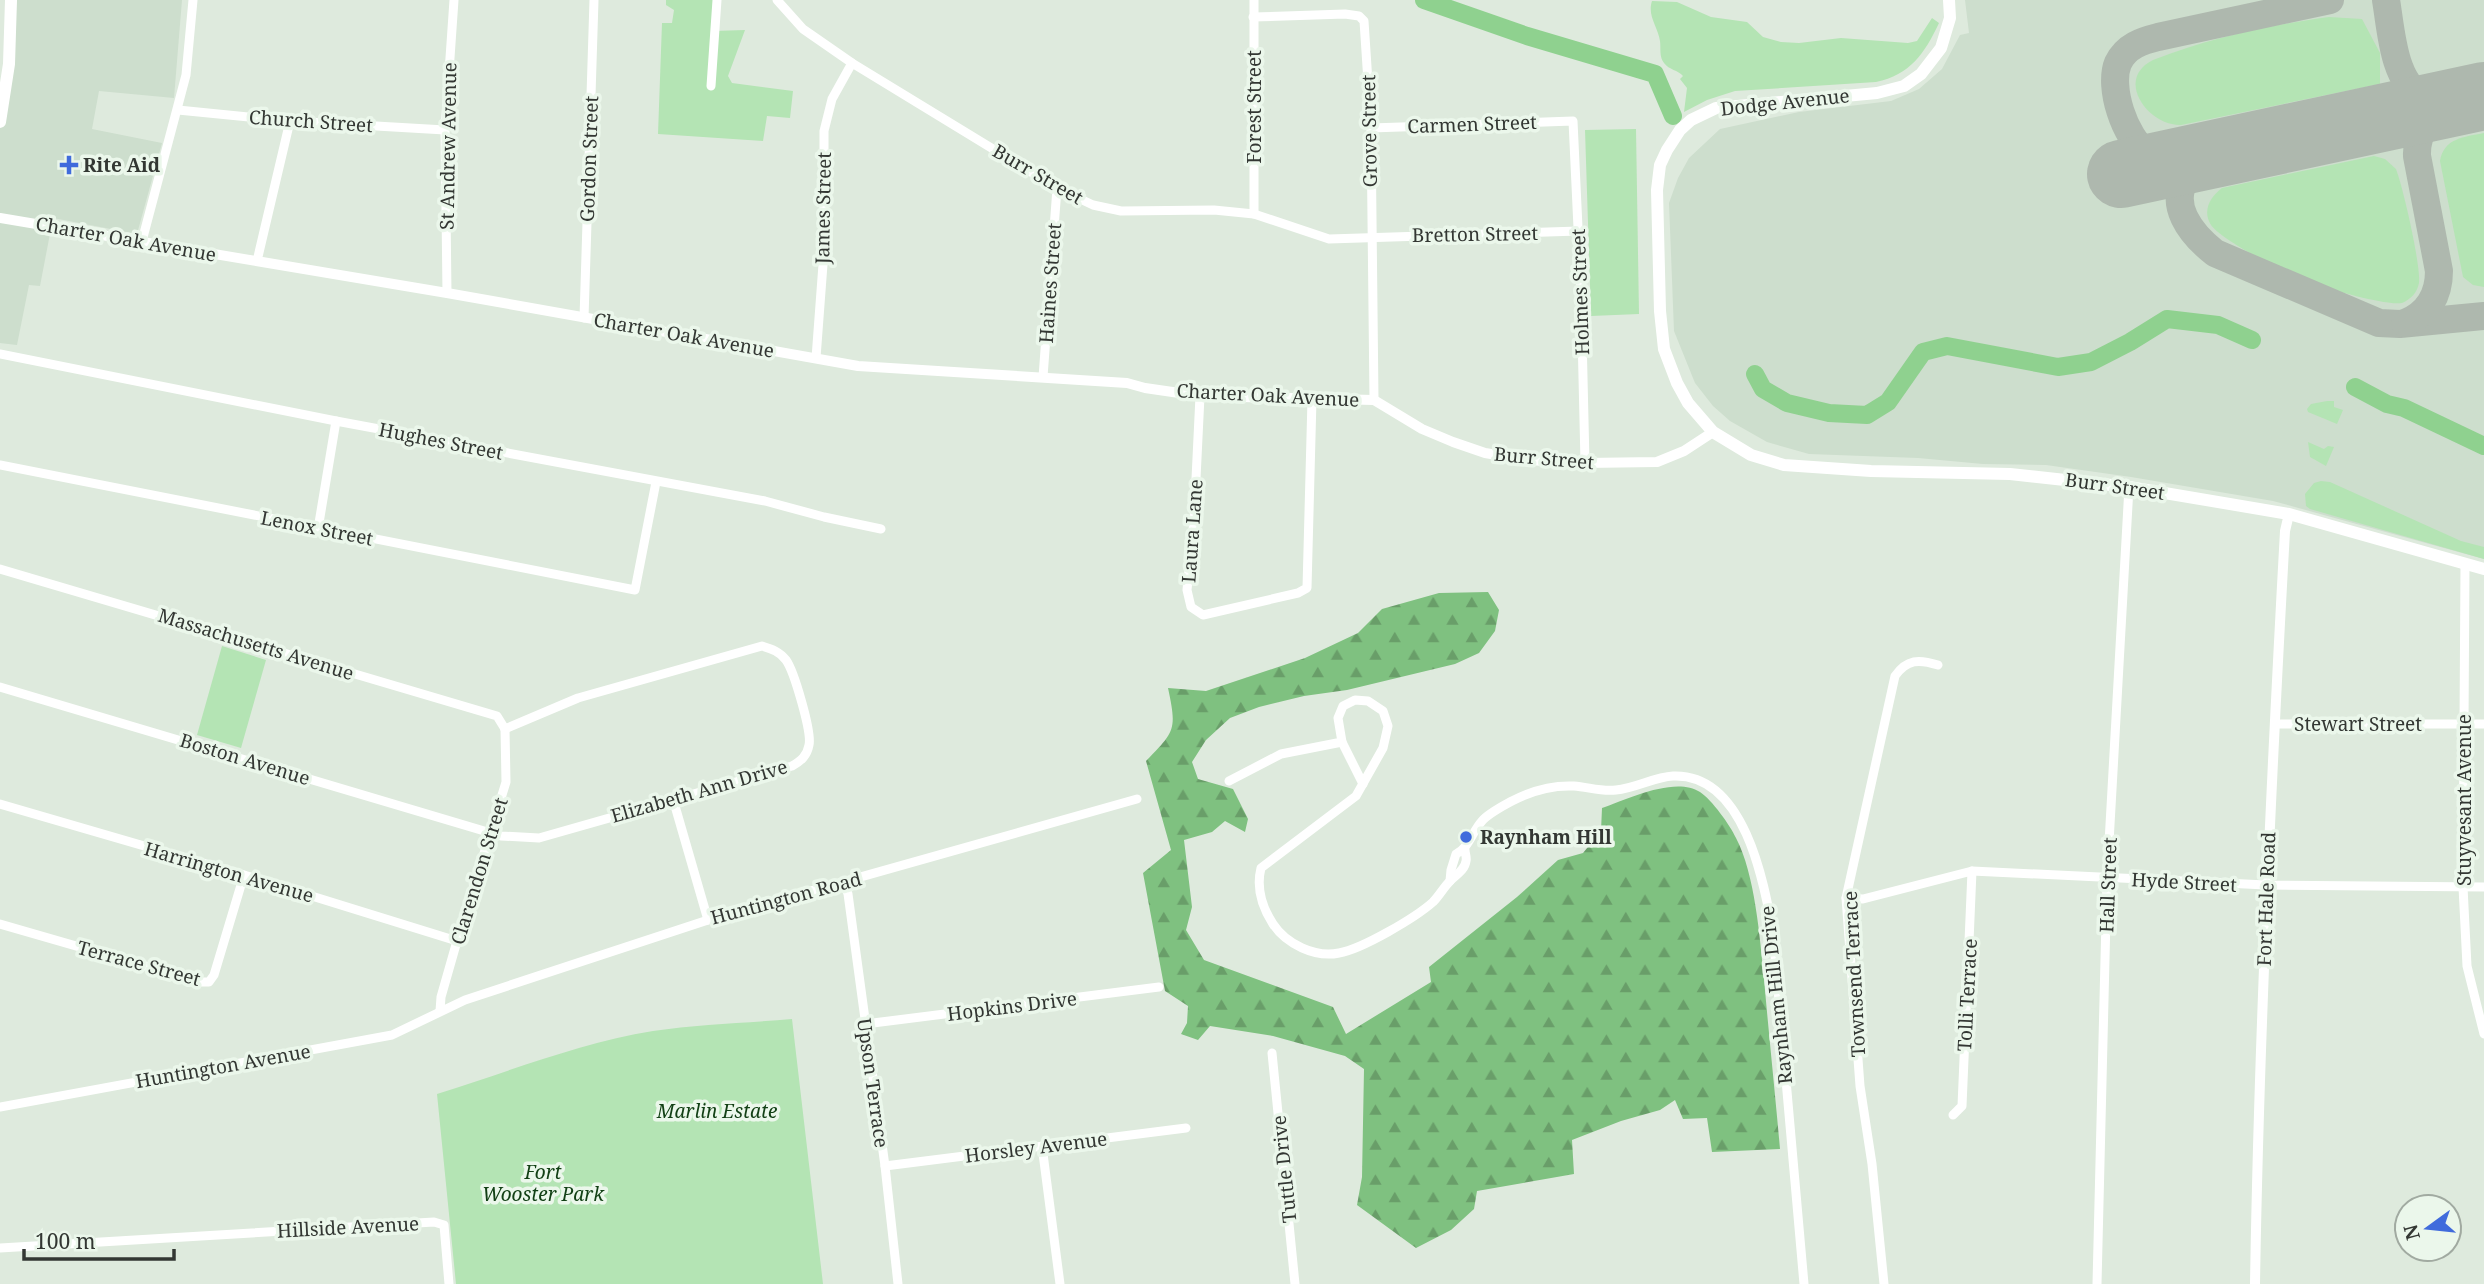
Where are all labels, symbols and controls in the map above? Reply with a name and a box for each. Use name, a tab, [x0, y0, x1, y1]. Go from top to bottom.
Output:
street label: Forest Street	[1241, 50, 1267, 164]
street label: St Andrew Avenue	[434, 62, 462, 230]
street label: Grove Street	[1355, 74, 1383, 188]
street label: Dodge Avenue	[1719, 82, 1851, 122]
street label: Gordon Street	[574, 95, 604, 223]
street label: Church Street	[248, 104, 374, 138]
street label: Carmen Street	[1407, 109, 1538, 139]
street label: Burr Street	[988, 138, 1088, 210]
street label: James Street	[809, 151, 837, 265]
place label: Rite Aid	[83, 152, 161, 178]
marker: Rite Aid	[61, 157, 77, 173]
street label: Charter Oak Avenue	[34, 210, 218, 268]
street label: Bretton Street	[1412, 220, 1539, 248]
street label: Haines Street	[1033, 222, 1067, 344]
street label: Holmes Street	[1565, 228, 1595, 356]
street label: Charter Oak Avenue	[592, 306, 776, 364]
street label: Charter Oak Avenue	[1176, 377, 1360, 413]
street label: Hughes Street	[377, 416, 506, 466]
street label: Burr Street	[1493, 441, 1595, 475]
street label: Burr Street	[2064, 466, 2167, 506]
street label: Laura Lane	[1175, 478, 1209, 584]
street label: Lenox Street	[258, 504, 376, 552]
street label: Massachusetts Avenue	[155, 602, 357, 686]
street label: Stewart Street	[2294, 711, 2422, 737]
street label: Stuyvesant Avenue	[2451, 714, 2477, 886]
street label: Boston Avenue	[177, 727, 313, 791]
street label: Elizabeth Ann Drive	[608, 753, 790, 829]
street label: Clarendon Street	[444, 794, 514, 948]
place label: Raynham Hill	[1480, 824, 1612, 850]
marker: Raynham Hill	[1458, 829, 1474, 845]
street label: Fort Hale Road	[2251, 831, 2281, 967]
street label: Harrington Avenue	[141, 835, 317, 909]
street label: Hall Street	[2093, 837, 2123, 933]
street label: Huntington Road	[708, 865, 865, 931]
street label: Hyde Street	[2131, 866, 2238, 898]
street label: Townsend Terrace	[1837, 890, 1871, 1058]
street label: Raynham Hill Drive	[1754, 904, 1798, 1086]
street label: Terrace Street	[75, 934, 204, 992]
street label: Tolli Terrace	[1951, 938, 1983, 1052]
street label: Hopkins Drive	[946, 985, 1078, 1027]
street label: Upson Terrace	[851, 1017, 895, 1149]
street label: Huntington Avenue	[133, 1038, 313, 1094]
park label: Marlin Estate	[656, 1098, 777, 1124]
street label: Tuttle Drive	[1265, 1114, 1303, 1224]
street label: Horsley Avenue	[963, 1125, 1109, 1169]
park label: Fort Wooster Park	[482, 1159, 605, 1207]
north arrow	[2393, 1193, 2463, 1263]
street label: Hillside Avenue	[276, 1210, 420, 1244]
scale bar	[24, 1218, 175, 1262]
text: N	[2397, 1222, 2426, 1243]
text: 100 m	[35, 1227, 96, 1255]

